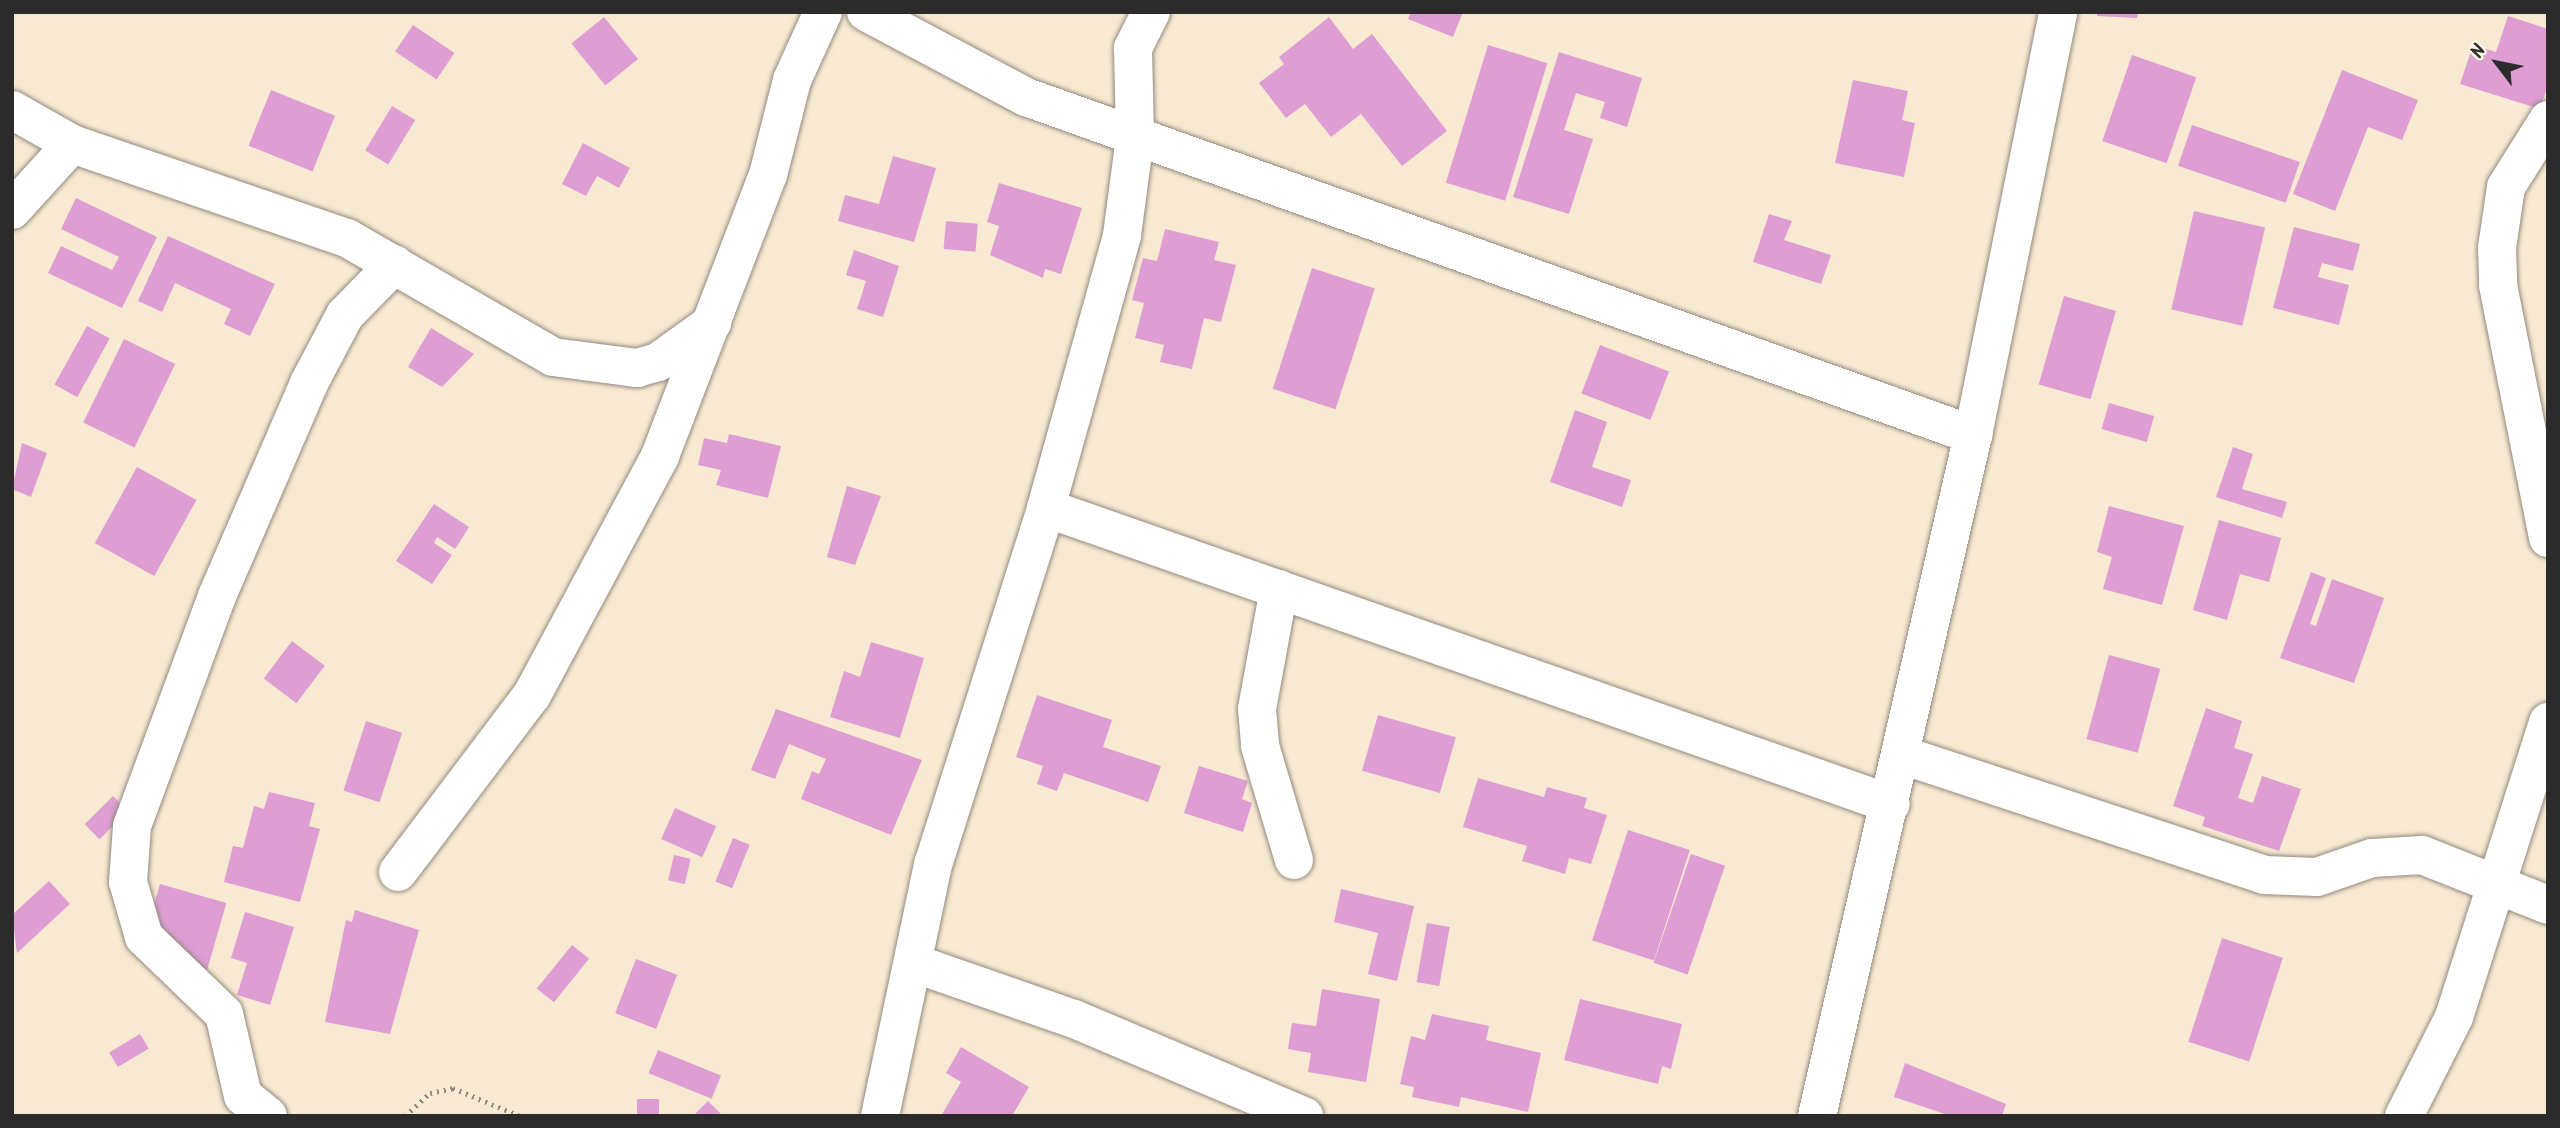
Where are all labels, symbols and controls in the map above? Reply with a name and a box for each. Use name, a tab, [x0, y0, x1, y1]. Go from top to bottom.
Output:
north arrow	[2462, 28, 2532, 98]
text: N	[2463, 39, 2495, 65]

